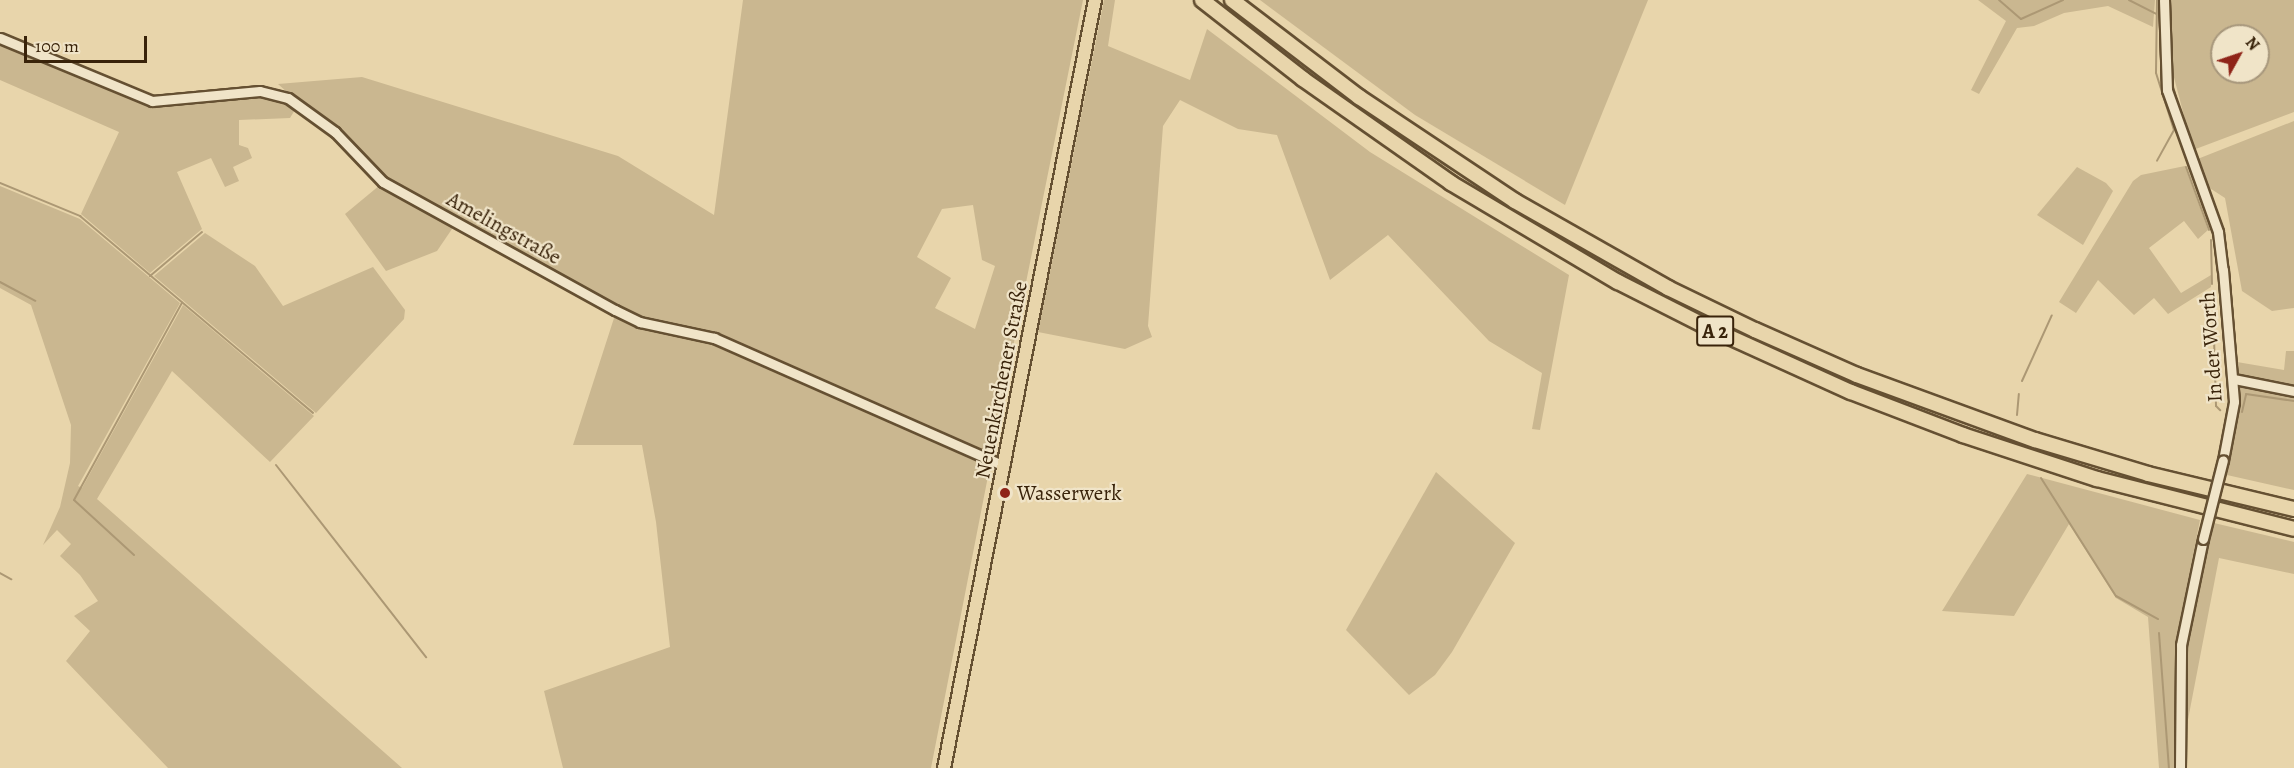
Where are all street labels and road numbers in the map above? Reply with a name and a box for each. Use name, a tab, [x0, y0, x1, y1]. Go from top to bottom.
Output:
street label: Amelingstraße	[443, 186, 565, 270]
street label: Neuenkirchener Straße	[969, 279, 1033, 481]
street label: In der Worth	[2195, 291, 2227, 403]
road number: A 2	[1696, 314, 1734, 348]

